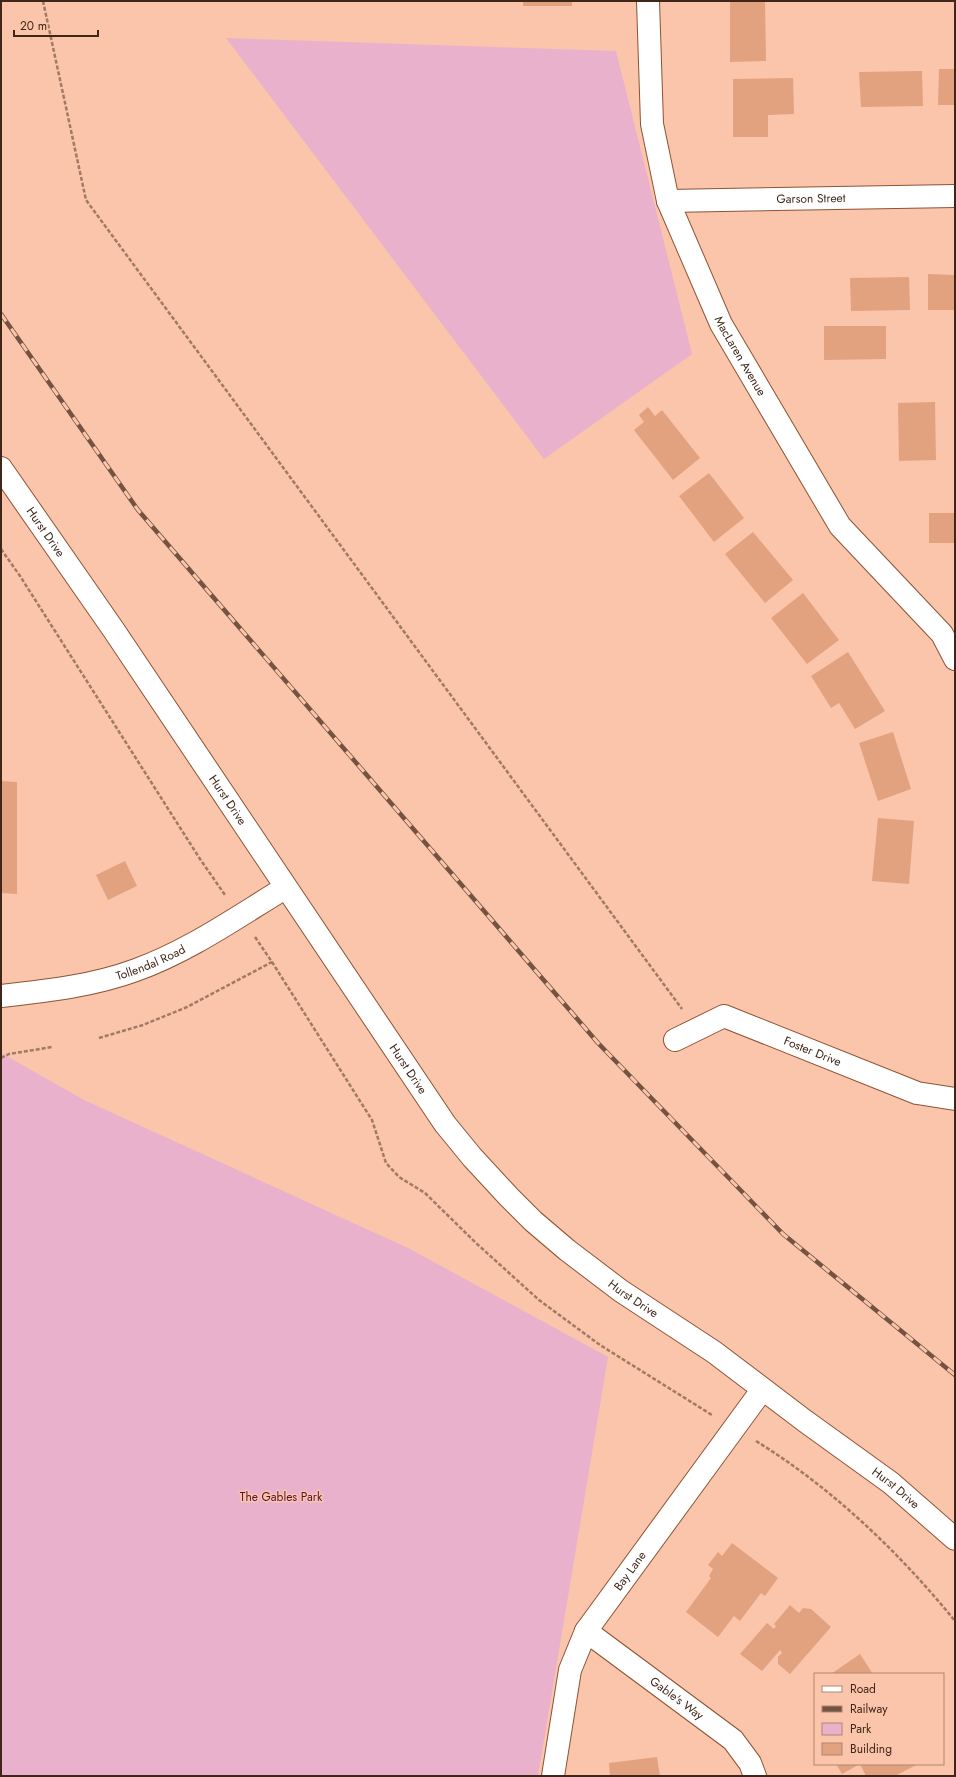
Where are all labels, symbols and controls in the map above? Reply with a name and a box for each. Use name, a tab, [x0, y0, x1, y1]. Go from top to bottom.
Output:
scale bar	[14, 12, 98, 38]
text: 20 m	[20, 17, 47, 35]
street label: Garson Street	[776, 189, 846, 208]
street label: MacLaren Avenue	[710, 313, 771, 400]
street label: Hurst Drive	[22, 503, 69, 561]
street label: Hurst Drive	[204, 771, 251, 829]
street label: Tollendal Road	[114, 940, 189, 985]
street label: Foster Drive	[781, 1032, 844, 1071]
street label: Hurst Drive	[385, 1040, 432, 1098]
street label: Hurst Drive	[604, 1275, 662, 1322]
street label: Hurst Drive	[868, 1463, 924, 1513]
park label: The Gables Park	[240, 1488, 323, 1506]
street label: Bay Lane	[609, 1547, 650, 1594]
street label: Gable's Way	[646, 1672, 708, 1725]
legend	[814, 1673, 944, 1765]
text: Road	[850, 1680, 876, 1698]
text: Railway	[850, 1700, 888, 1718]
text: Park	[850, 1720, 872, 1738]
text: Building	[850, 1740, 892, 1758]

